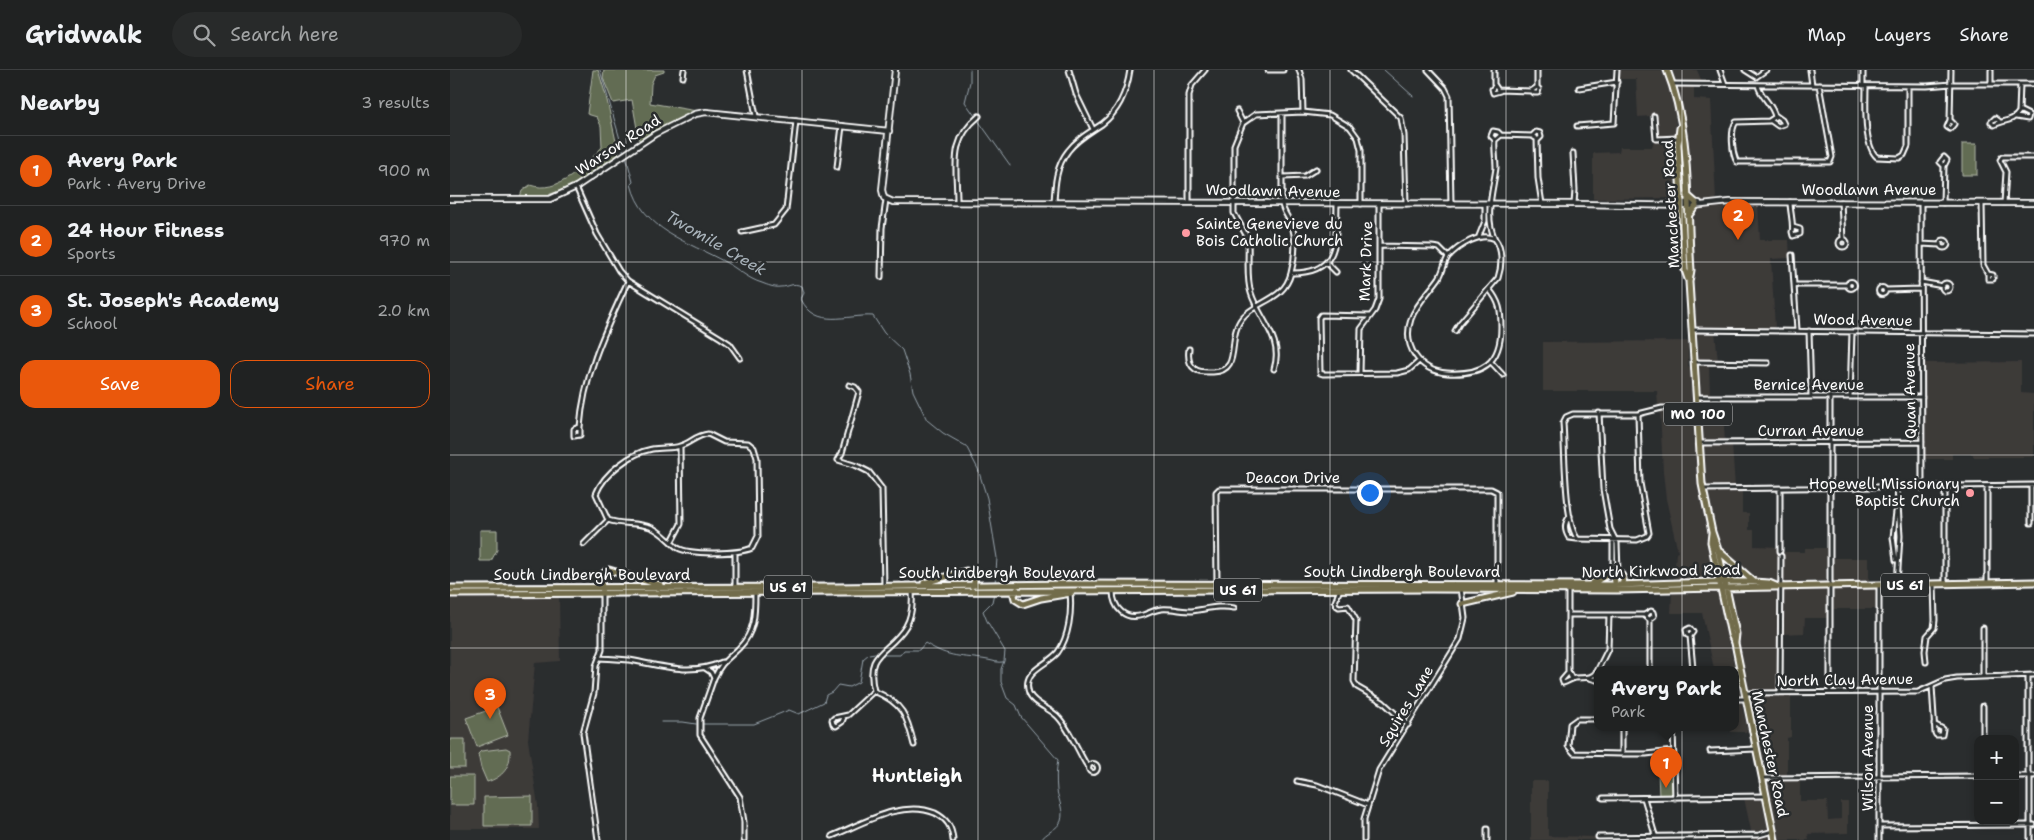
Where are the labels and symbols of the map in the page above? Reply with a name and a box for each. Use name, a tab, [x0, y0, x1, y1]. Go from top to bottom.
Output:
street label: Warson Road	[572, 110, 665, 180]
street label: Manchester Road	[1658, 139, 1684, 269]
street label: Woodlawn Avenue	[1205, 180, 1341, 202]
street label: Woodlawn Avenue	[1802, 180, 1936, 200]
pin: 2	[1722, 199, 1754, 240]
water label: Twomile Creek	[662, 206, 770, 280]
place label: Sainte Genevieve du Bois Catholic Church	[1196, 214, 1343, 251]
street label: Mark Drive	[1355, 220, 1377, 302]
marker: Sainte Genevieve du Bois Catholic Church	[1180, 227, 1192, 239]
street label: Wood Avenue	[1813, 309, 1913, 331]
street label: Quan Avenue	[1899, 343, 1921, 439]
street label: Bernice Avenue	[1754, 375, 1864, 395]
road number: MO 100	[1664, 402, 1732, 426]
street label: Curran Avenue	[1758, 421, 1864, 441]
street label: Deacon Drive	[1246, 468, 1340, 488]
place label: Hopewell Missionary Baptist Church	[1809, 474, 1960, 511]
your location	[1357, 480, 1383, 506]
marker: Hopewell Missionary Baptist Church	[1964, 487, 1976, 499]
street label: North Kirkwood Road	[1581, 560, 1741, 582]
street label: South Lindbergh Boulevard	[1304, 562, 1501, 582]
street label: South Lindbergh Boulevard	[899, 563, 1096, 583]
street label: South Lindbergh Boulevard	[494, 565, 691, 585]
road number: US 61	[1881, 574, 1929, 596]
road number: US 61	[764, 576, 812, 598]
road number: US 61	[1214, 578, 1262, 602]
street label: Squires Lane	[1374, 662, 1438, 750]
street label: North Clay Avenue	[1776, 669, 1914, 691]
pin: 3	[474, 678, 506, 719]
street label: Manchester Road	[1747, 689, 1793, 820]
street label: Wilson Avenue	[1858, 705, 1878, 811]
pin: 1	[1650, 747, 1682, 788]
district label: Huntleigh	[872, 764, 962, 788]

